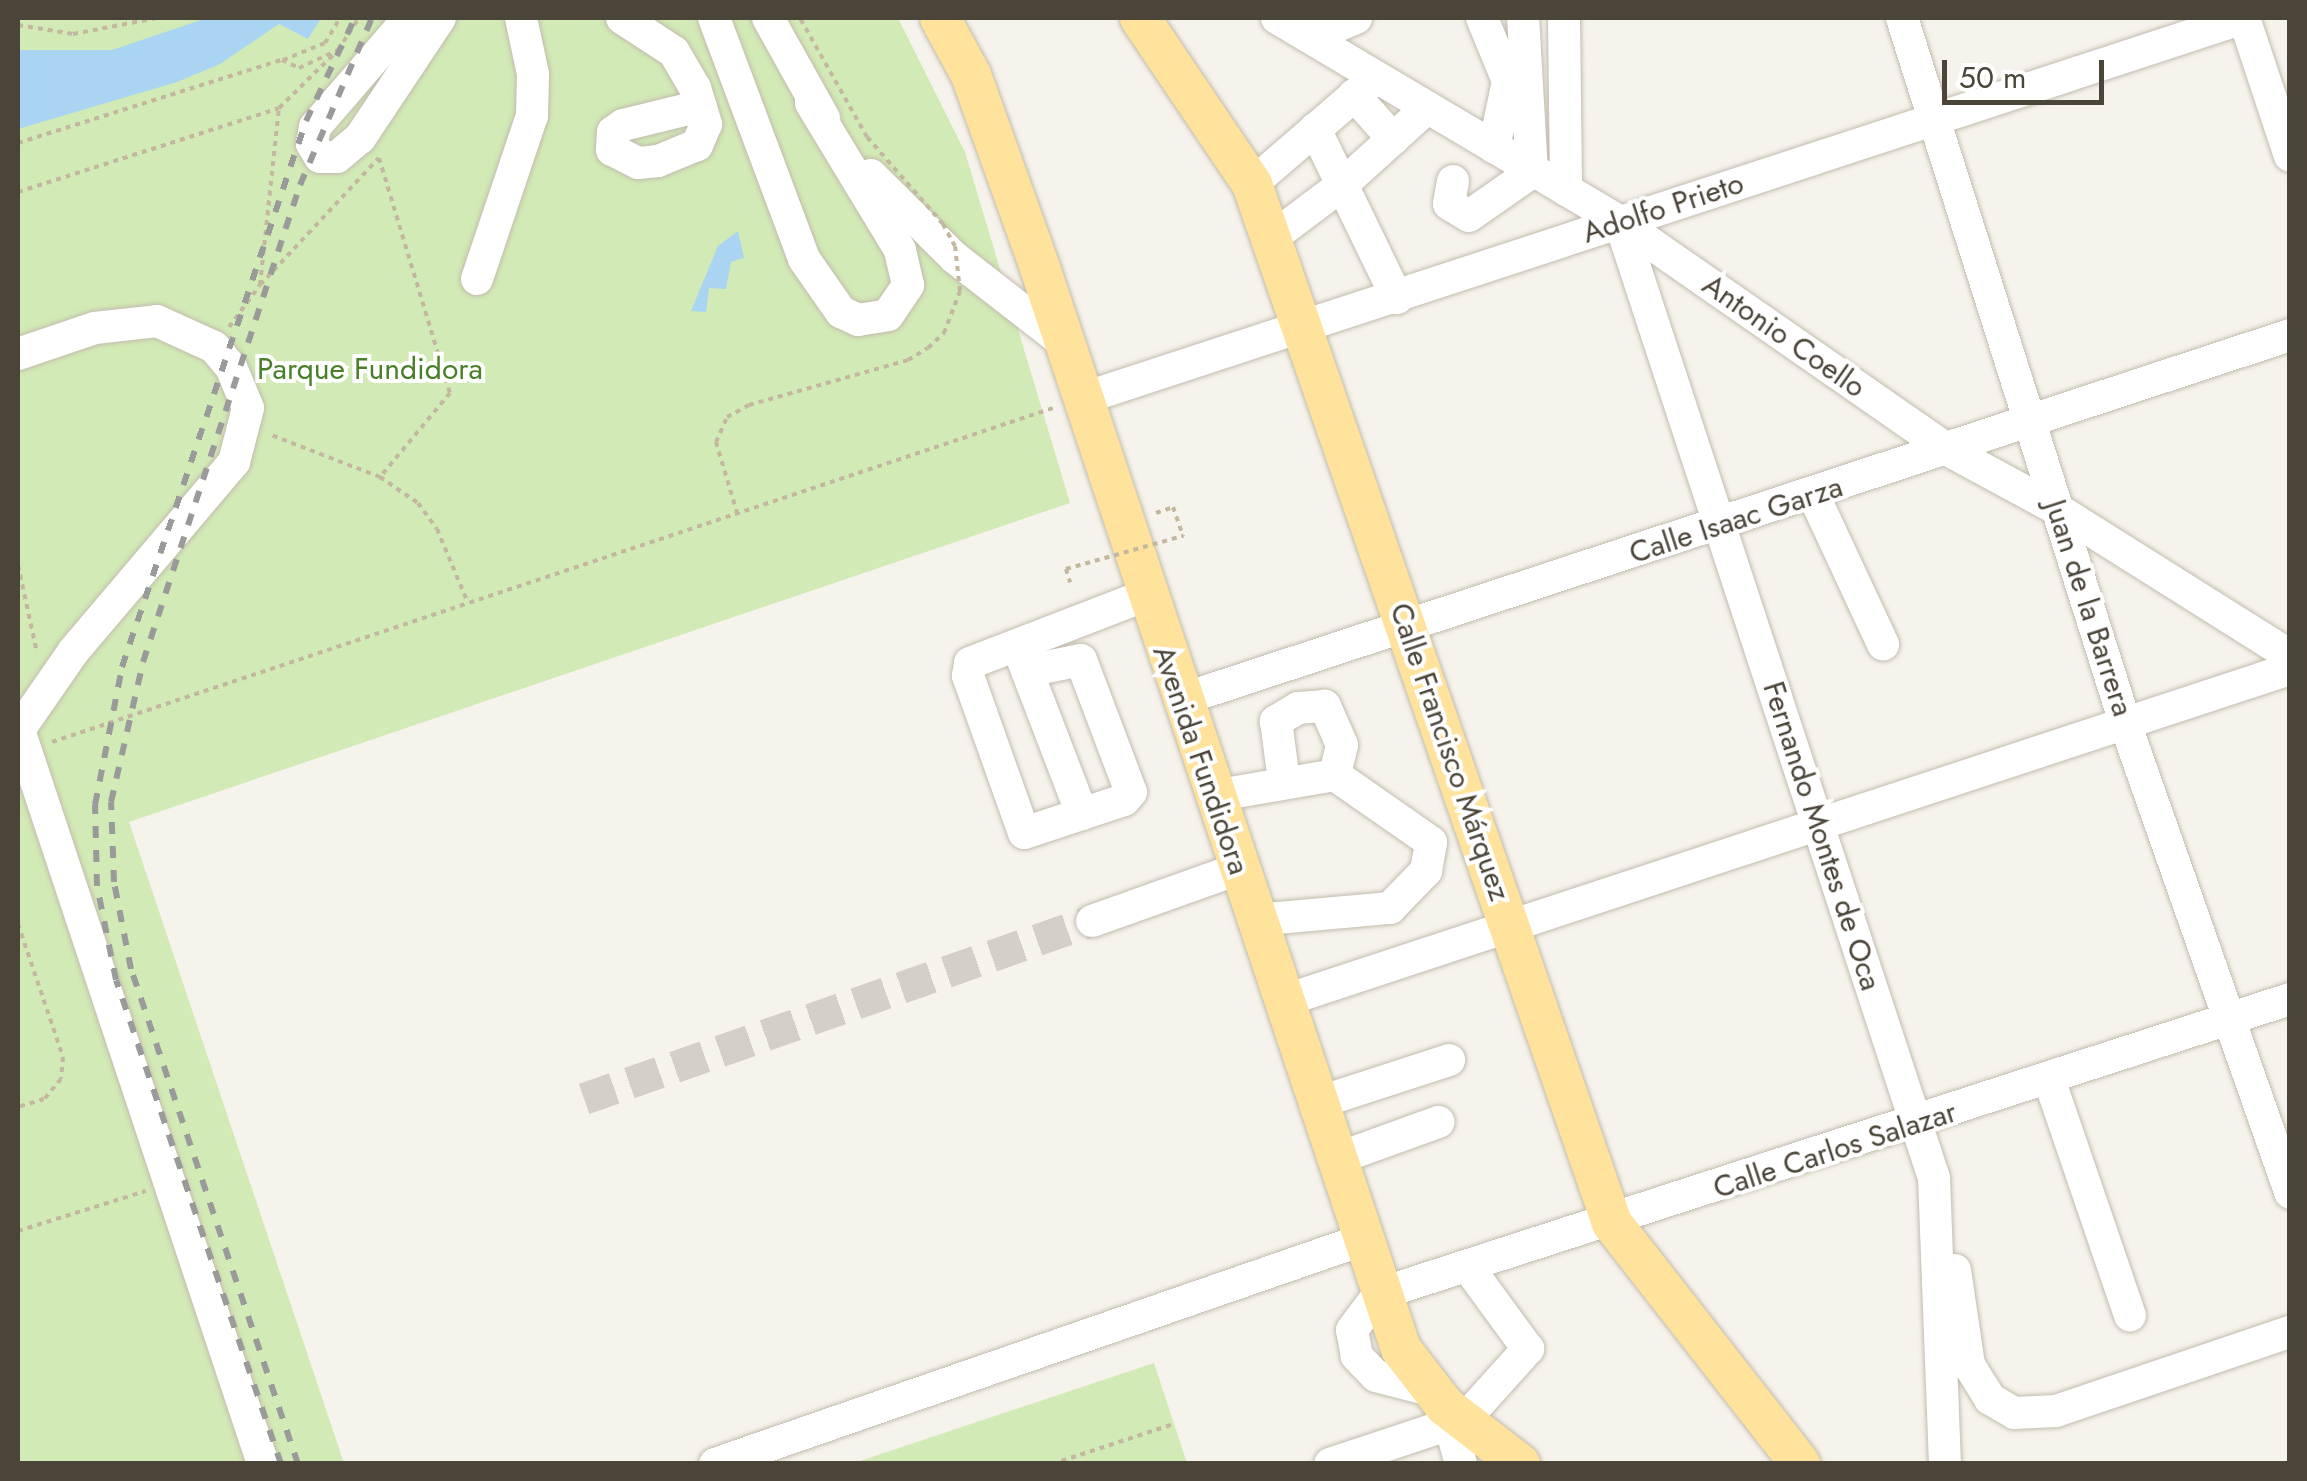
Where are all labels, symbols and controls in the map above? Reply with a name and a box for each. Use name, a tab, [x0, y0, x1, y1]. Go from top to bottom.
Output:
scale bar	[1947, 40, 2110, 102]
text: 50 m	[1959, 56, 2026, 99]
street label: Adolfo Prieto	[1578, 165, 1748, 251]
street label: Antonio Coello	[1696, 267, 1872, 405]
park label: Parque Fundidora	[257, 351, 483, 387]
street label: Calle Isaac Garza	[1625, 469, 1847, 571]
street label: Juan de la Barrera	[2037, 495, 2141, 721]
street label: Calle Francisco Márquez	[1382, 598, 1518, 906]
street label: Avenida Fundidora	[1145, 641, 1257, 879]
street label: Fernando Montes de Oca	[1755, 677, 1889, 995]
street label: Calle Carlos Salazar	[1709, 1094, 1961, 1206]

